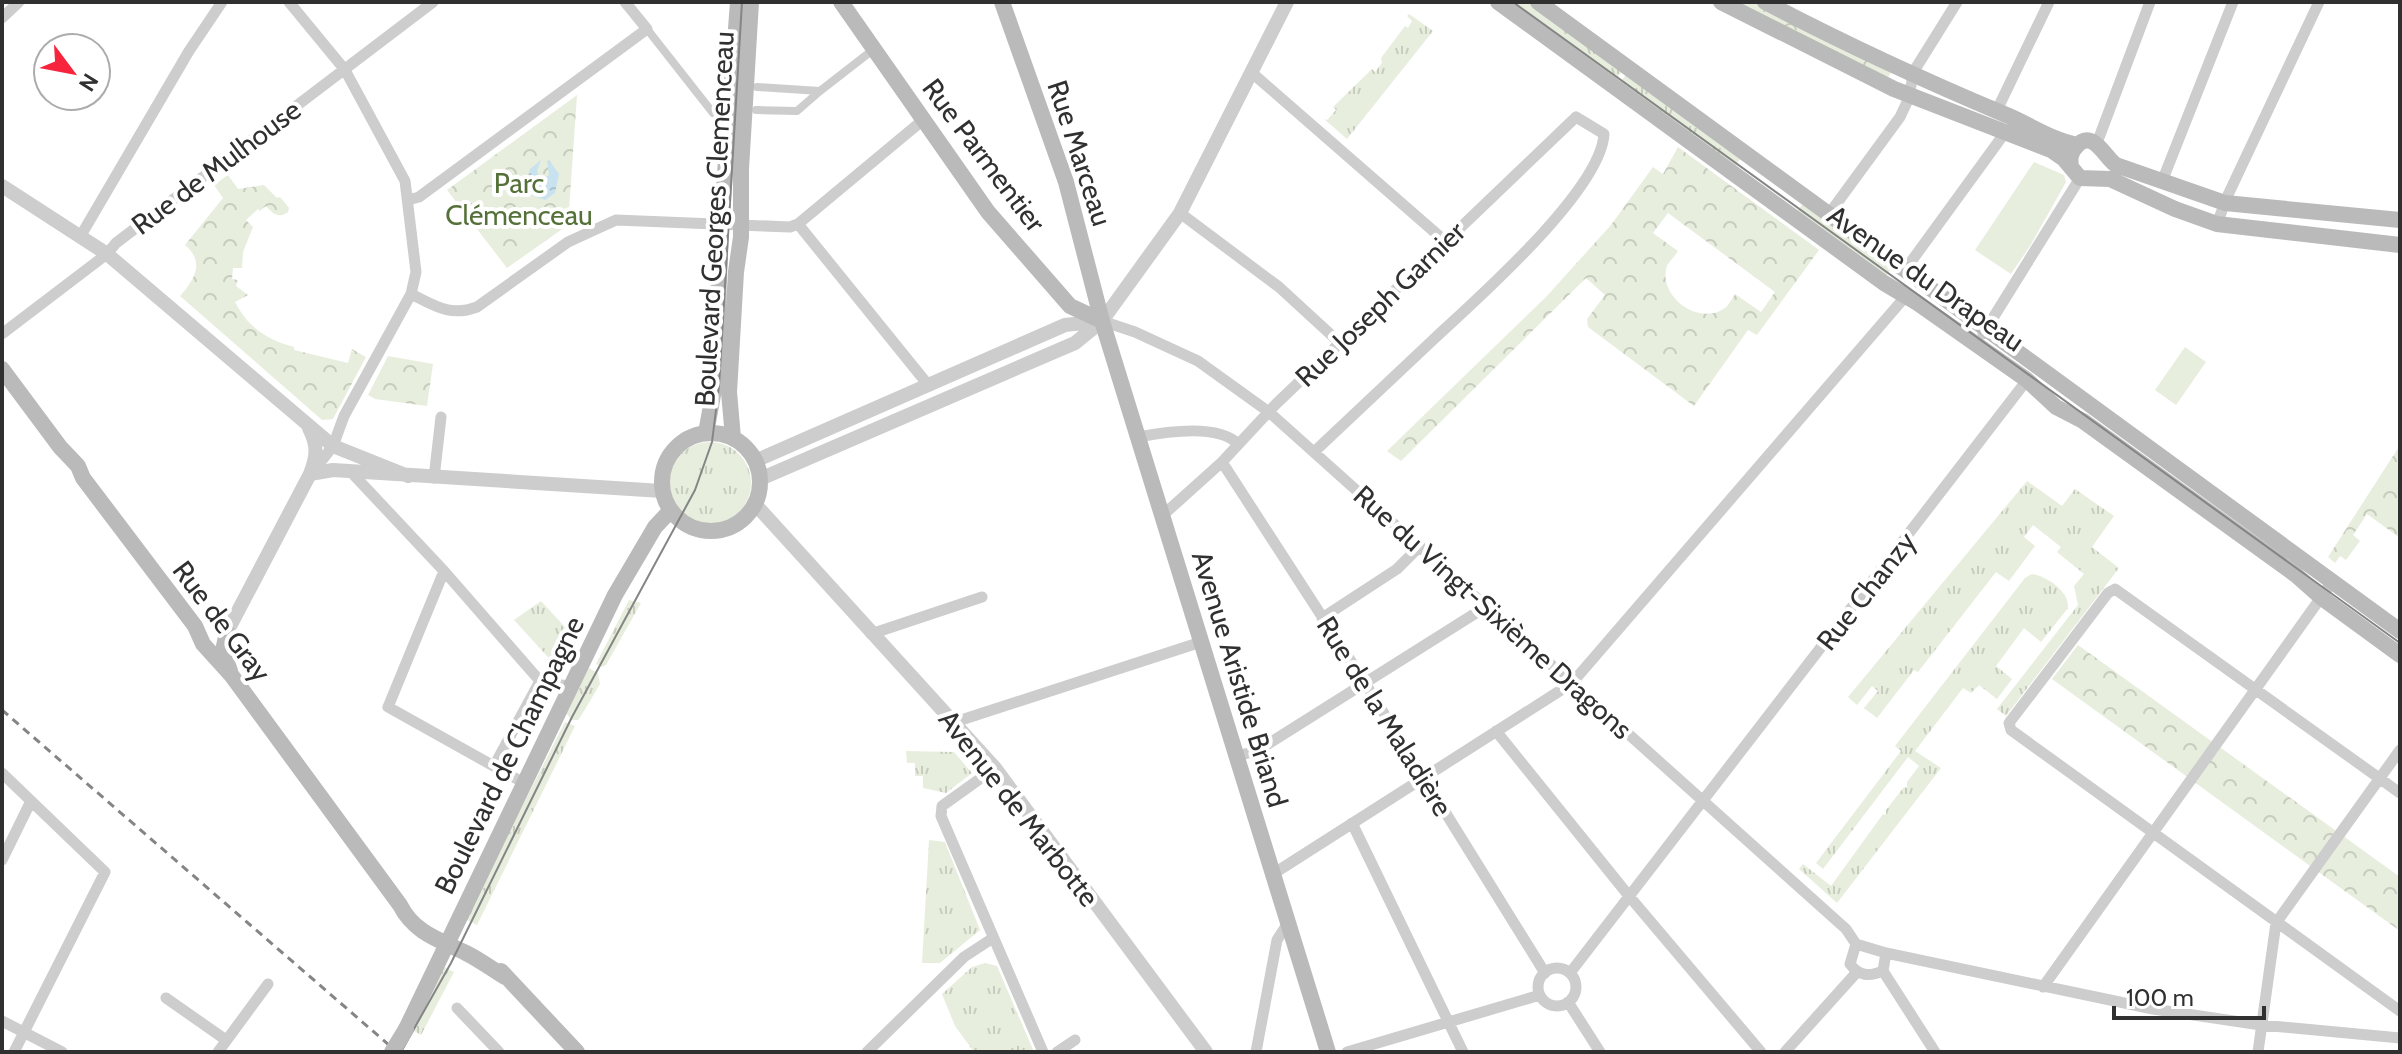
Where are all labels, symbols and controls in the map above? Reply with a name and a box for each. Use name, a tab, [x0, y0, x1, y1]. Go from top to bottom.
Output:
street label: Boulevard Georges Clemenceau	[687, 31, 741, 407]
north arrow	[32, 32, 112, 112]
text: N	[73, 69, 104, 96]
street label: Rue Parmentier	[915, 72, 1053, 238]
street label: Rue Marceau	[1040, 76, 1120, 230]
street label: Rue de Mulhouse	[125, 92, 307, 242]
park label: Parc Clémenceau	[445, 166, 593, 232]
street label: Avenue du Drapeau	[1821, 198, 2031, 358]
street label: Rue Joseph Garnier	[1288, 214, 1472, 394]
street label: Rue du Vingt-Sixième Dragons	[1347, 478, 1639, 746]
street label: Rue Chanzy	[1809, 525, 1923, 657]
street label: Avenue Aristide Briand	[1185, 547, 1295, 811]
street label: Rue de Gray	[166, 554, 278, 688]
street label: Rue de la Maladière	[1310, 610, 1460, 822]
street label: Boulevard de Champagne	[427, 611, 591, 899]
street label: Avenue de Marbotte	[932, 703, 1106, 913]
scale bar	[2114, 970, 2264, 1020]
text: 100 m	[2126, 983, 2194, 1012]

